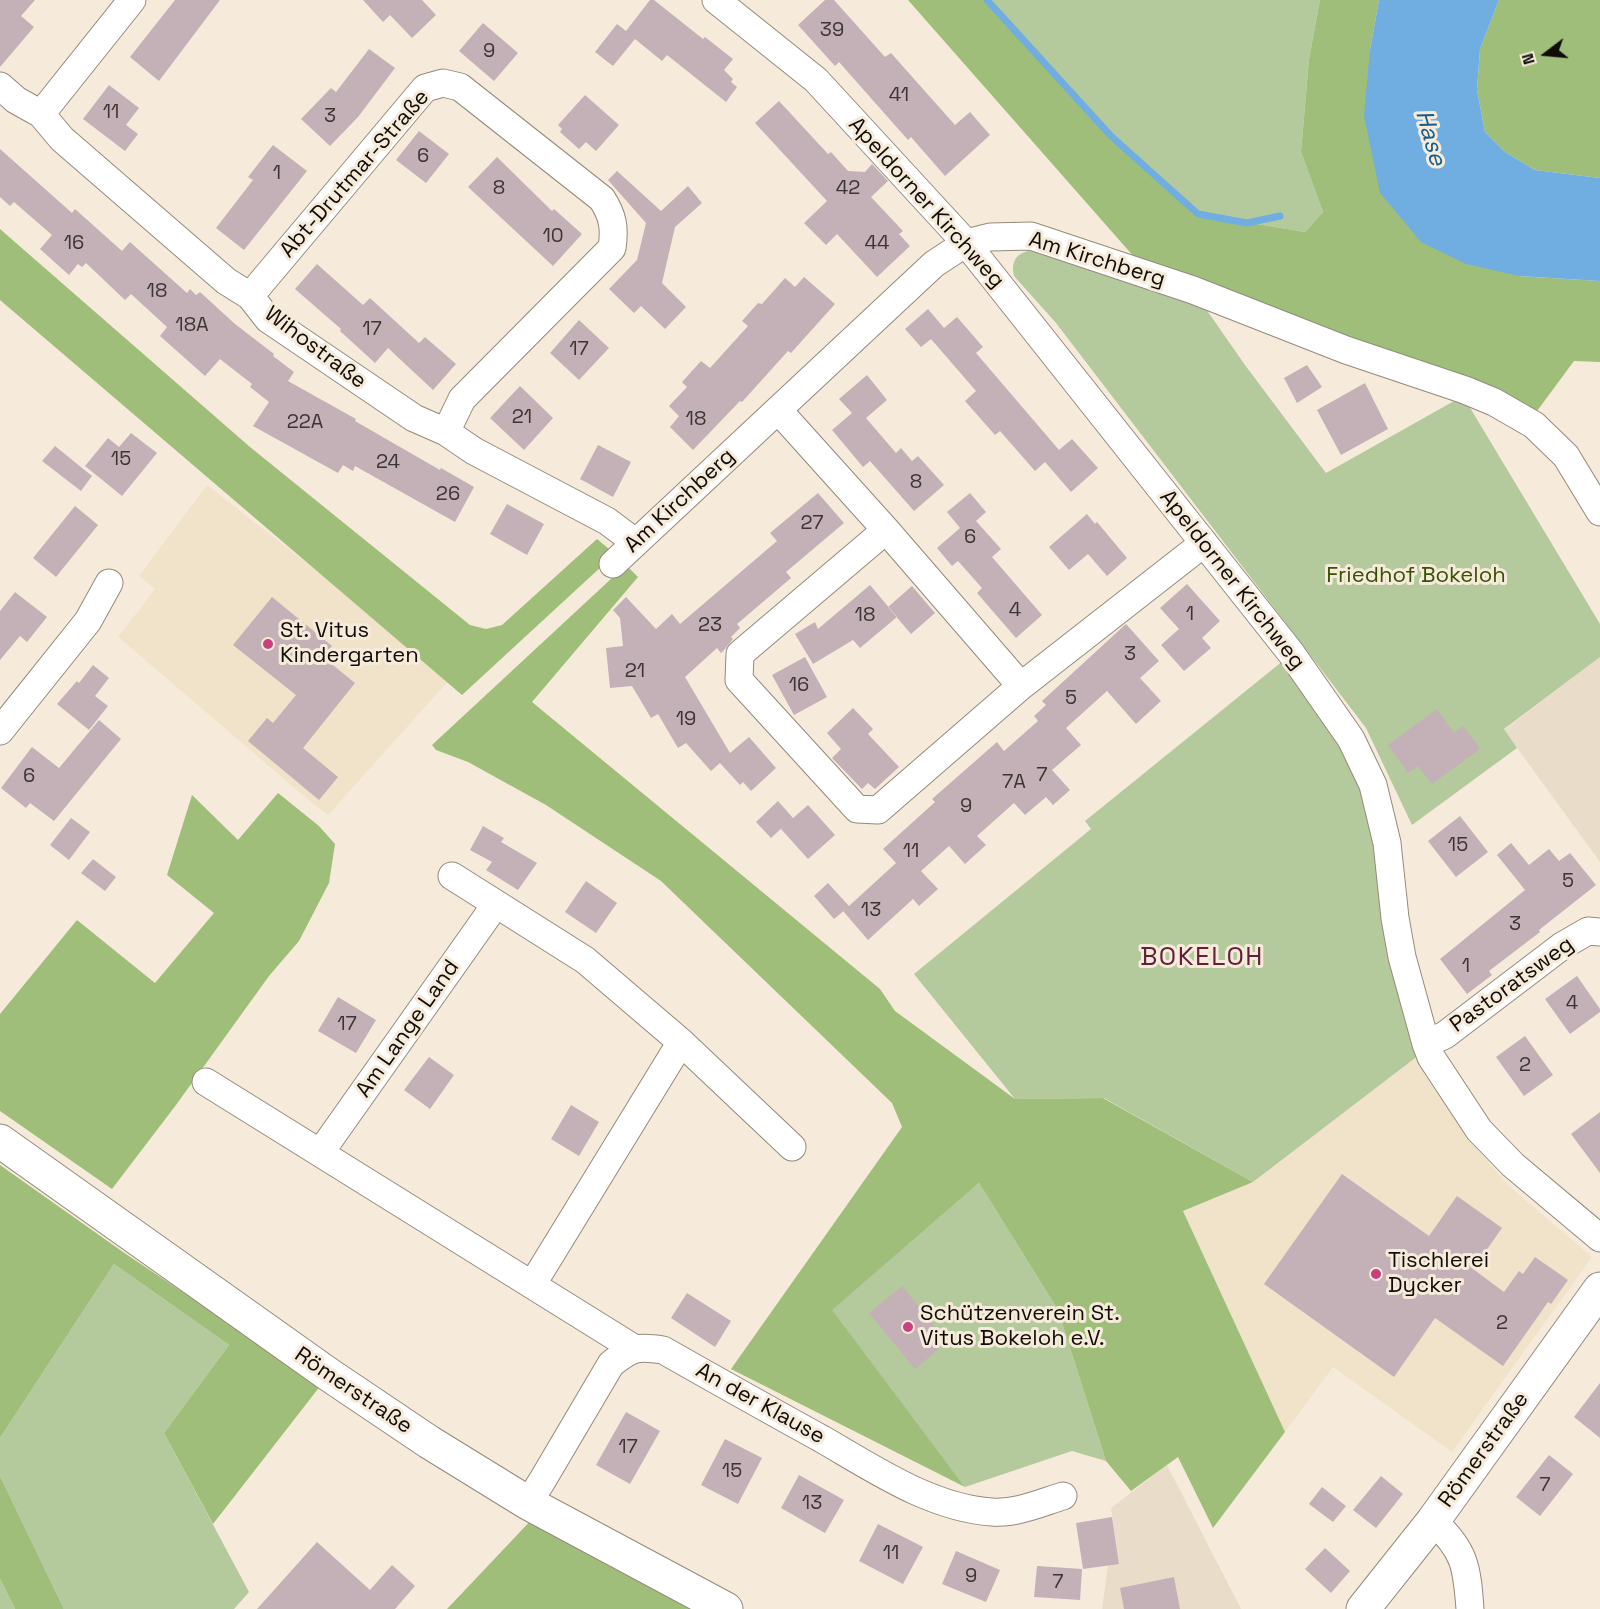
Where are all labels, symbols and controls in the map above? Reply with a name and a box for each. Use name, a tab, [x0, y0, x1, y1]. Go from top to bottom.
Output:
house number: 39	[820, 19, 844, 43]
north arrow	[1516, 24, 1576, 84]
house number: 9	[483, 40, 495, 64]
text: N	[1517, 51, 1540, 67]
street label: Abt-Drutmar-Straße	[275, 84, 435, 264]
house number: 41	[889, 84, 909, 108]
house number: 11	[103, 101, 119, 125]
house number: 3	[324, 105, 336, 129]
water label: Hase	[1408, 107, 1452, 169]
street label: Apeldorner Kirchweg	[842, 112, 1010, 294]
house number: 6	[417, 145, 429, 169]
house number: 1	[273, 162, 281, 186]
house number: 8	[493, 177, 505, 201]
house number: 42	[836, 177, 860, 201]
house number: 10	[542, 225, 564, 249]
street label: Am Kirchberg	[1026, 227, 1168, 293]
house number: 16	[64, 232, 84, 256]
house number: 44	[865, 232, 889, 256]
house number: 18	[147, 280, 167, 304]
street label: Wihostraße	[259, 301, 371, 395]
house number: 18A	[175, 314, 209, 338]
house number: 17	[362, 318, 382, 342]
house number: 17	[569, 338, 589, 362]
house number: 21	[512, 406, 532, 430]
house number: 18	[686, 408, 706, 432]
house number: 22A	[287, 411, 323, 435]
street label: Am Kirchberg	[619, 443, 741, 559]
house number: 15	[111, 448, 131, 472]
house number: 24	[376, 451, 400, 475]
house number: 8	[910, 471, 922, 495]
house number: 26	[436, 483, 460, 507]
street label: Apeldorner Kirchweg	[1154, 485, 1310, 675]
house number: 27	[800, 512, 824, 536]
house number: 6	[964, 526, 976, 550]
park label: Friedhof Bokeloh	[1326, 563, 1506, 589]
house number: 4	[1009, 599, 1021, 623]
house number: 1	[1186, 603, 1194, 627]
house number: 18	[855, 604, 875, 628]
house number: 23	[698, 614, 722, 638]
place label: St. Vitus Kindergarten	[280, 618, 419, 670]
marker: St. Vitus Kindergarten	[261, 637, 275, 651]
house number: 3	[1124, 643, 1136, 667]
house number: 21	[625, 660, 645, 684]
house number: 16	[789, 674, 809, 698]
house number: 5	[1065, 687, 1077, 711]
house number: 19	[676, 708, 696, 732]
house number: 7	[1036, 764, 1048, 788]
house number: 6	[23, 765, 35, 789]
house number: 7A	[1002, 771, 1026, 795]
house number: 9	[960, 795, 972, 819]
house number: 15	[1448, 834, 1468, 858]
house number: 11	[903, 840, 919, 864]
house number: 5	[1562, 870, 1574, 894]
house number: 13	[861, 899, 881, 923]
house number: 3	[1509, 913, 1521, 937]
street label: Pastoratsweg	[1445, 931, 1579, 1039]
district label: BOKELOH	[1140, 942, 1264, 974]
street label: Am Lange Land	[351, 955, 465, 1103]
house number: 1	[1462, 955, 1470, 979]
house number: 4	[1566, 992, 1578, 1016]
house number: 17	[337, 1013, 357, 1037]
house number: 2	[1519, 1054, 1531, 1078]
place label: Tischlerei Dycker	[1388, 1248, 1489, 1300]
marker: Tischlerei Dycker	[1369, 1267, 1383, 1281]
place label: Schützenverein St. Vitus Bokeloh e.V.	[920, 1301, 1120, 1352]
house number: 2	[1496, 1312, 1508, 1336]
marker: Schützenverein St. Vitus Bokeloh e.V.	[901, 1320, 915, 1334]
street label: Römerstraße	[289, 1342, 417, 1440]
street label: An der Klause	[691, 1358, 829, 1450]
street label: Römerstraße	[1433, 1387, 1535, 1513]
house number: 17	[618, 1436, 638, 1460]
house number: 15	[722, 1460, 742, 1484]
house number: 7	[1539, 1474, 1551, 1498]
house number: 13	[802, 1492, 822, 1516]
house number: 11	[883, 1542, 899, 1566]
house number: 9	[965, 1565, 977, 1589]
house number: 7	[1052, 1571, 1064, 1595]

